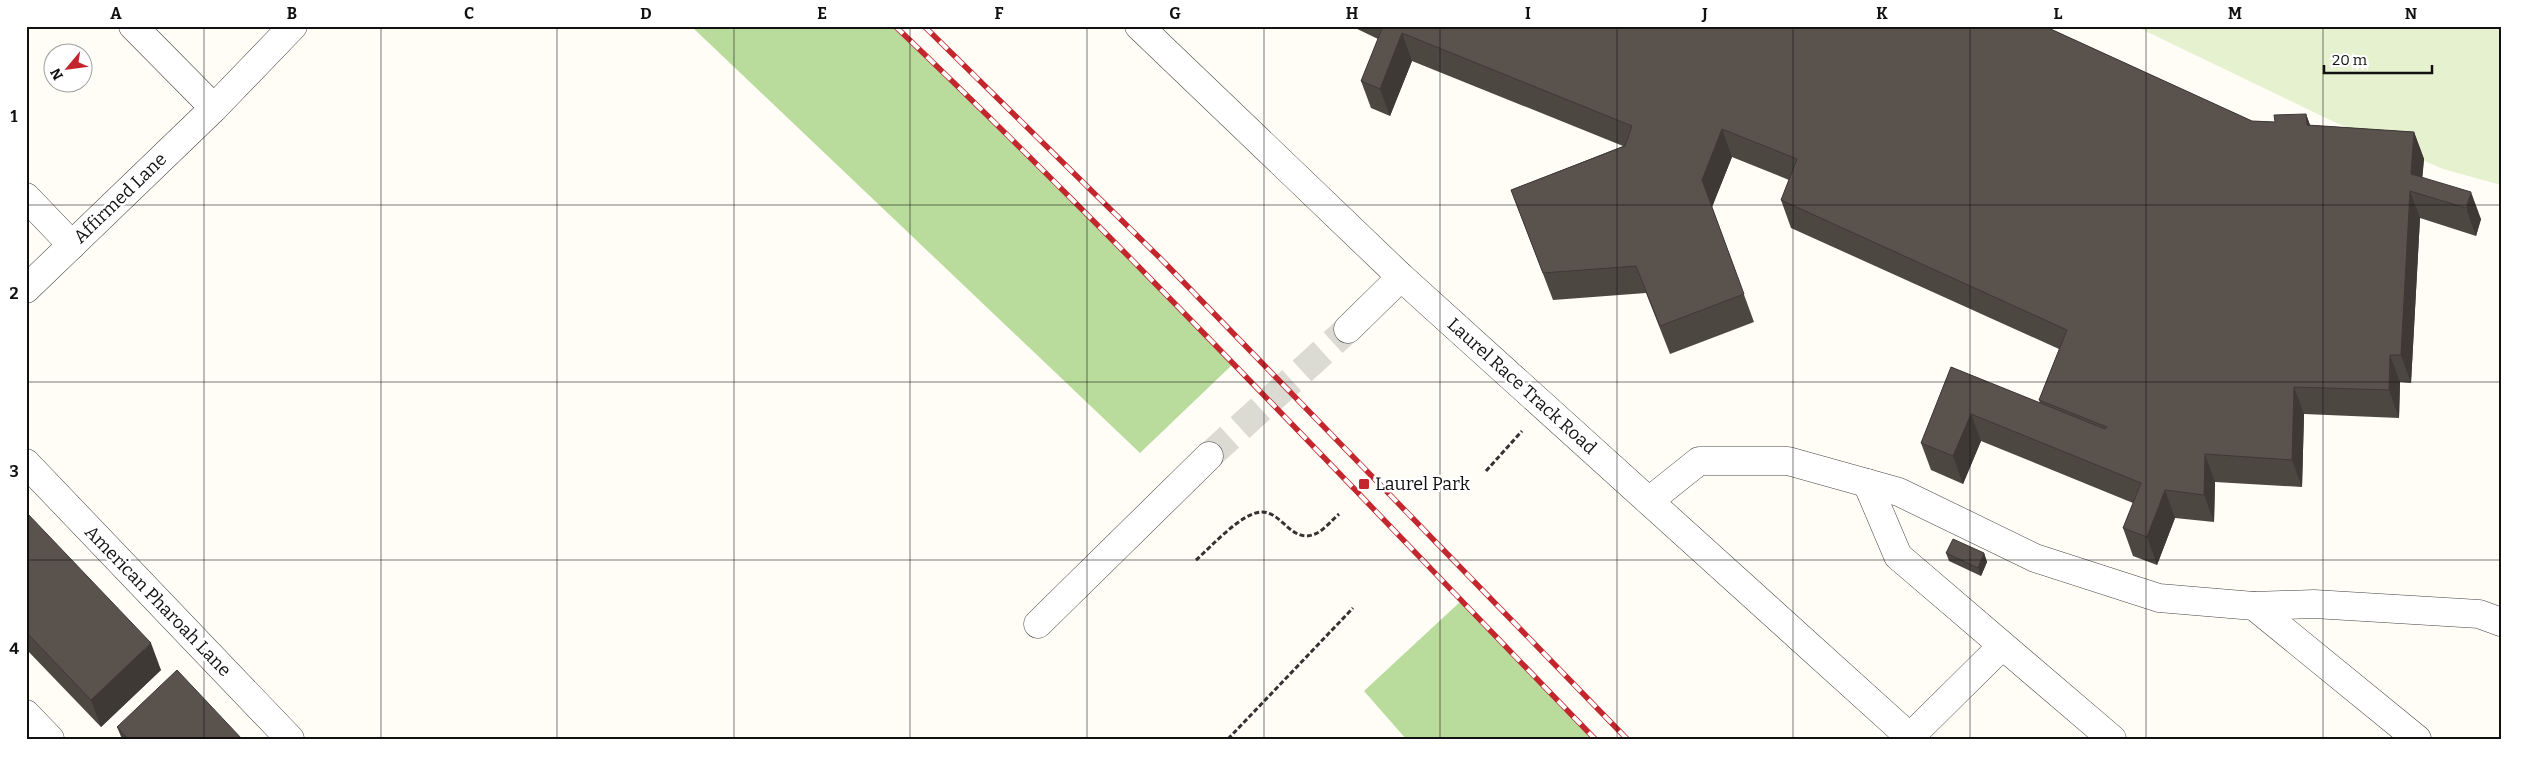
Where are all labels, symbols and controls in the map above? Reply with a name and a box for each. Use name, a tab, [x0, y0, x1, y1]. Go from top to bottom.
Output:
text: A	[110, 4, 122, 23]
text: B	[287, 4, 297, 23]
text: C	[464, 4, 474, 23]
text: D	[640, 4, 652, 23]
text: E	[817, 4, 827, 23]
text: F	[995, 4, 1004, 23]
text: G	[1169, 4, 1181, 23]
text: H	[1346, 4, 1359, 23]
text: I	[1525, 4, 1531, 23]
text: J	[1701, 4, 1708, 23]
text: K	[1876, 4, 1888, 23]
text: L	[2054, 4, 2063, 23]
text: M	[2228, 4, 2242, 23]
text: N	[2405, 4, 2417, 23]
north arrow	[42, 42, 92, 92]
scale bar	[2324, 42, 2432, 74]
text: 20 m	[2332, 51, 2368, 69]
text: N	[47, 65, 67, 83]
text: 1	[11, 107, 18, 126]
street label: Affirmed Lane	[69, 148, 171, 248]
text: 2	[9, 284, 19, 303]
street label: Laurel Race Track Road	[1443, 313, 1601, 459]
text: 3	[9, 462, 19, 481]
place label: Laurel Park	[1375, 473, 1471, 495]
marker: Laurel Park	[1357, 477, 1371, 491]
street label: American Pharoah Lane	[80, 521, 236, 681]
text: 4	[9, 639, 19, 658]

